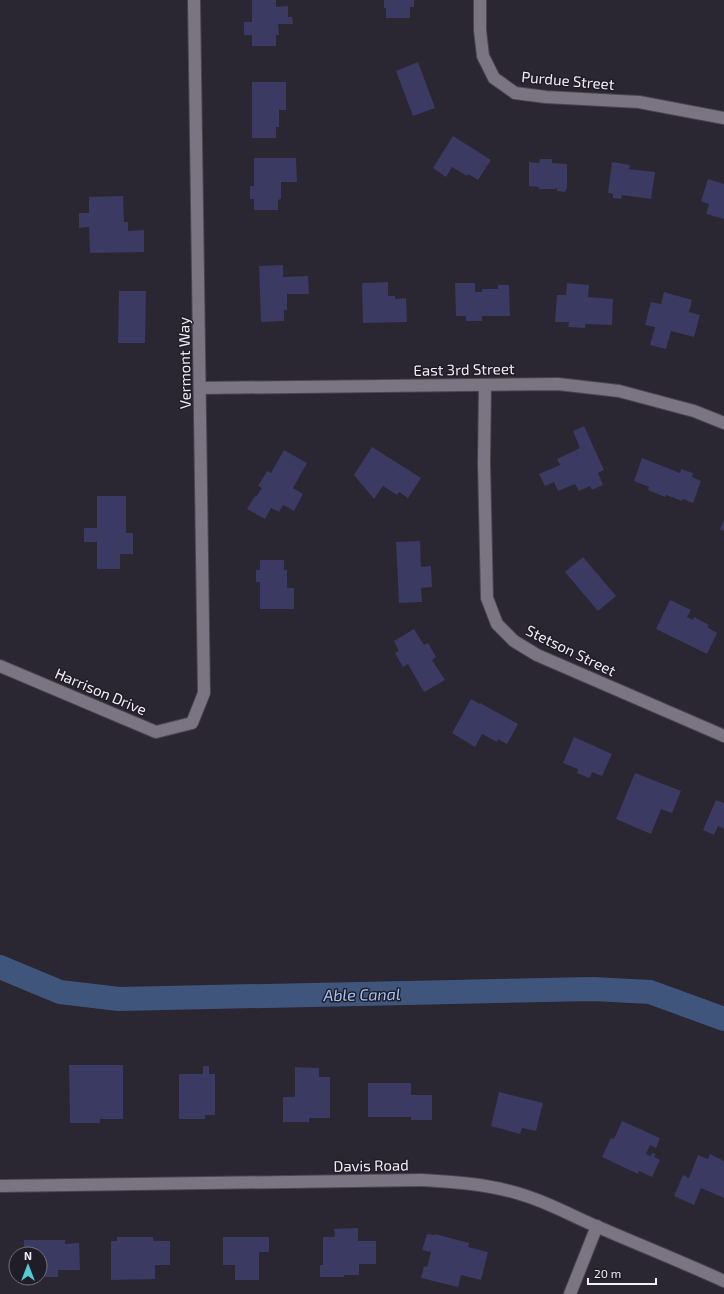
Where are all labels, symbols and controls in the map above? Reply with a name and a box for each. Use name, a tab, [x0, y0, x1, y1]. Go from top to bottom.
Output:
street label: Purdue Street	[521, 67, 616, 93]
street label: Vermont Way	[174, 317, 194, 409]
street label: East 3rd Street	[413, 359, 515, 379]
street label: Stetson Street	[523, 620, 619, 680]
street label: Harrison Drive	[52, 664, 150, 718]
water label: Able Canal	[322, 984, 401, 1004]
street label: Davis Road	[333, 1155, 409, 1175]
north arrow	[8, 1246, 48, 1286]
text: N	[24, 1249, 32, 1262]
scale bar	[588, 1260, 656, 1286]
text: 20 m	[594, 1266, 621, 1280]

